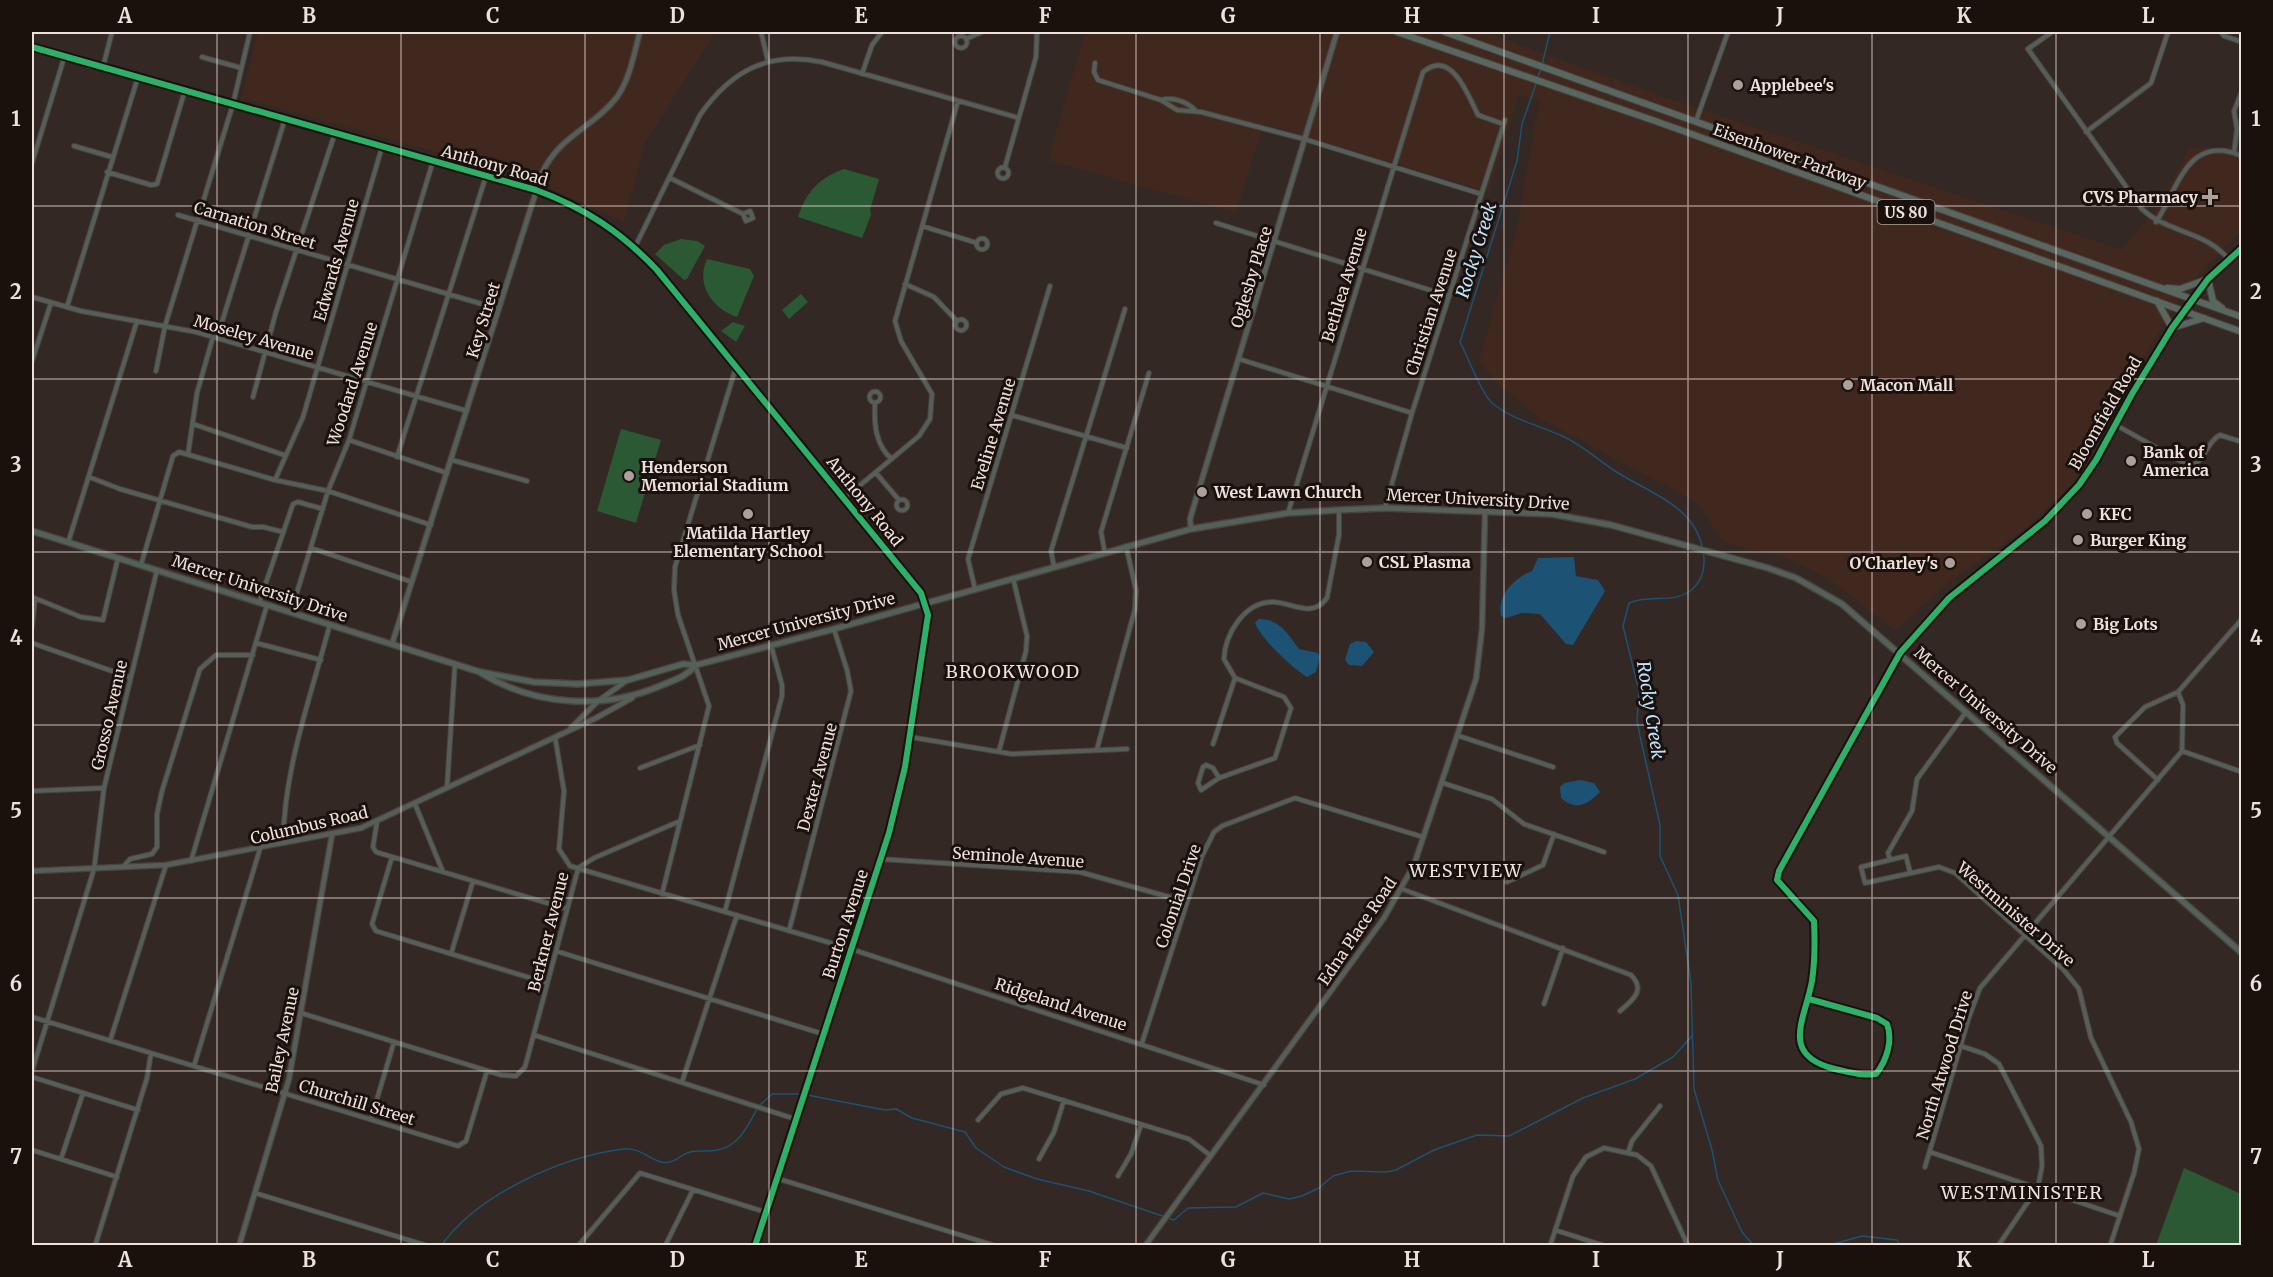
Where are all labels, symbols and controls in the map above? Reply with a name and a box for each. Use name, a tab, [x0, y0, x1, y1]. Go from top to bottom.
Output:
text: A	[117, 3, 133, 28]
text: B	[302, 3, 316, 28]
text: C	[486, 3, 500, 28]
text: D	[669, 3, 685, 28]
text: E	[854, 3, 868, 28]
text: F	[1039, 3, 1052, 28]
text: G	[1221, 3, 1236, 28]
text: H	[1404, 3, 1420, 28]
text: I	[1592, 3, 1600, 28]
text: J	[1775, 3, 1784, 28]
text: K	[1957, 3, 1972, 28]
text: L	[2142, 3, 2155, 28]
place label: Applebee's	[1749, 75, 1834, 95]
marker: Applebee's	[1731, 78, 1745, 92]
text: 1	[11, 106, 21, 131]
text: 1	[2251, 106, 2261, 131]
street label: Eisenhower Parkway	[1711, 119, 1870, 193]
street label: Anthony Road	[438, 140, 551, 190]
place label: CVS Pharmacy	[2083, 187, 2199, 207]
marker: CVS Pharmacy	[2203, 190, 2217, 204]
street label: Carnation Street	[192, 197, 319, 253]
street label: Edwards Avenue	[309, 197, 363, 323]
water label: Rocky Creek	[1451, 199, 1502, 301]
road number: US 80	[1878, 200, 1934, 224]
street label: Oglesby Place	[1226, 224, 1276, 330]
street label: Bethlea Avenue	[1317, 226, 1371, 344]
street label: Christian Avenue	[1401, 246, 1461, 378]
text: 2	[10, 279, 22, 304]
street label: Key Street	[462, 279, 504, 360]
text: 2	[2250, 279, 2262, 304]
street label: Moseley Avenue	[192, 310, 316, 364]
street label: Woodard Avenue	[322, 319, 381, 450]
street label: Bloomfield Road	[2064, 353, 2146, 473]
place label: Macon Mall	[1860, 375, 1953, 395]
street label: Eveline Avenue	[966, 376, 1020, 492]
marker: Macon Mall	[1841, 378, 1855, 392]
place label: Bank of America	[2142, 442, 2209, 480]
street label: Anthony Road	[822, 451, 908, 550]
text: 3	[10, 452, 22, 477]
text: 3	[2250, 452, 2262, 477]
marker: Bank of America	[2124, 454, 2138, 468]
place label: Henderson Memorial Stadium	[641, 457, 789, 495]
marker: Henderson Memorial Stadium	[622, 469, 636, 483]
place label: West Lawn Church	[1213, 482, 1362, 502]
street label: Mercer University Drive	[1386, 484, 1570, 514]
marker: West Lawn Church	[1195, 485, 1209, 499]
place label: KFC	[2099, 504, 2132, 524]
marker: Matilda Hartley Elementary School	[741, 507, 755, 521]
marker: KFC	[2080, 507, 2094, 521]
place label: Matilda Hartley Elementary School	[673, 523, 823, 561]
place label: Burger King	[2090, 530, 2186, 550]
marker: Burger King	[2071, 533, 2085, 547]
street label: Mercer University Drive	[170, 550, 350, 626]
place label: CSL Plasma	[1379, 552, 1471, 572]
place label: O'Charley's	[1849, 553, 1938, 573]
marker: CSL Plasma	[1360, 555, 1374, 569]
marker: O'Charley's	[1943, 556, 1957, 570]
street label: Mercer University Drive	[715, 588, 897, 654]
place label: Big Lots	[2093, 614, 2158, 634]
marker: Big Lots	[2074, 617, 2088, 631]
text: 4	[10, 625, 23, 650]
text: 4	[2250, 625, 2263, 650]
street label: Mercer University Drive	[1910, 642, 2062, 778]
street label: Grosso Avenue	[87, 658, 131, 772]
water label: Rocky Creek	[1632, 659, 1670, 761]
district label: BROOKWOOD	[946, 660, 1080, 683]
street label: Dexter Avenue	[793, 720, 841, 834]
text: 5	[10, 798, 22, 823]
text: 5	[2250, 798, 2262, 823]
street label: Columbus Road	[248, 802, 370, 848]
street label: Colonial Drive	[1151, 841, 1205, 951]
street label: Seminole Avenue	[951, 842, 1085, 872]
street label: Westminister Drive	[1952, 857, 2079, 971]
district label: WESTVIEW	[1408, 859, 1523, 882]
street label: Burton Avenue	[818, 867, 872, 981]
street label: Berkner Avenue	[523, 870, 573, 994]
street label: Edna Place Road	[1314, 873, 1401, 989]
text: 6	[10, 971, 22, 996]
text: 6	[2250, 971, 2262, 996]
street label: Ridgeland Avenue	[993, 973, 1129, 1035]
street label: Bailey Avenue	[261, 985, 303, 1095]
street label: North Atwood Drive	[1912, 988, 1976, 1142]
street label: Churchill Street	[297, 1075, 418, 1129]
text: 7	[10, 1144, 22, 1169]
text: 7	[2250, 1144, 2262, 1169]
district label: WESTMINISTER	[1940, 1181, 2103, 1204]
text: A	[117, 1247, 133, 1272]
text: B	[302, 1247, 316, 1272]
text: C	[486, 1247, 500, 1272]
text: D	[669, 1247, 685, 1272]
text: E	[854, 1247, 868, 1272]
text: F	[1039, 1247, 1052, 1272]
text: G	[1221, 1247, 1236, 1272]
text: H	[1404, 1247, 1420, 1272]
text: I	[1592, 1247, 1600, 1272]
text: J	[1775, 1247, 1784, 1272]
text: K	[1957, 1247, 1972, 1272]
text: L	[2142, 1247, 2155, 1272]

